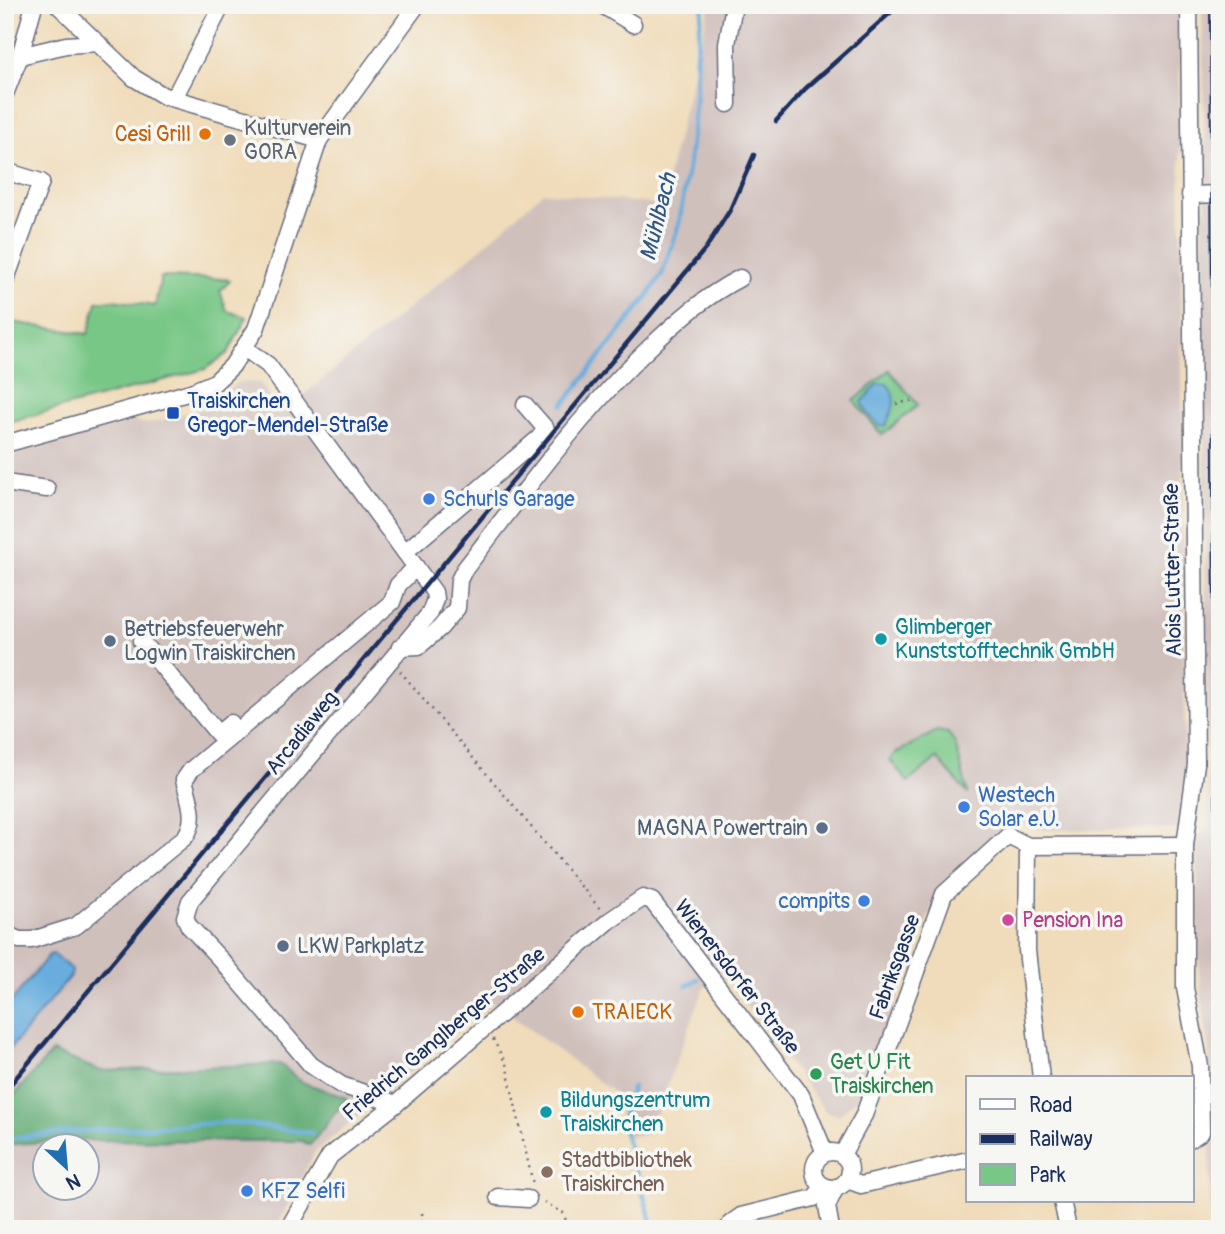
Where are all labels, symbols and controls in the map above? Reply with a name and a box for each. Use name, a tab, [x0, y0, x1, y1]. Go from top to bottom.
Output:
place label: Kulturverein GORA	[244, 115, 351, 166]
place label: Cesi Grill	[115, 121, 191, 148]
marker: Cesi Grill	[197, 126, 213, 142]
marker: Kulturverein GORA	[222, 132, 238, 148]
water label: Mühlbach	[633, 169, 683, 264]
place label: Traiskirchen Gregor-Mendel-Straße	[187, 388, 389, 439]
marker: Traiskirchen Gregor-Mendel-Straße	[165, 405, 181, 421]
street label: Alois Lutter-Straße	[1158, 482, 1188, 657]
place label: Schurls Garage	[443, 486, 575, 513]
marker: Schurls Garage	[421, 491, 437, 507]
place label: Glimberger Kunststofftechnik GmbH	[895, 614, 1115, 665]
place label: Betriebsfeuerwehr Logwin Traiskirchen	[124, 616, 296, 667]
marker: Glimberger Kunststofftechnik GmbH	[873, 631, 889, 647]
marker: Betriebsfeuerwehr Logwin Traiskirchen	[102, 633, 118, 649]
street label: Arcadiaweg	[260, 685, 344, 781]
place label: Westech Solar e.U.	[978, 782, 1060, 833]
marker: Westech Solar e.U.	[956, 799, 972, 815]
place label: MAGNA Powertrain	[637, 815, 808, 842]
marker: MAGNA Powertrain	[814, 820, 830, 836]
place label: compits	[779, 888, 851, 915]
marker: compits	[856, 893, 872, 909]
street label: Wienersdorfer Straße	[668, 894, 806, 1060]
place label: Pension Ina	[1022, 907, 1123, 934]
street label: Fabriksgasse	[863, 910, 927, 1023]
marker: Pension Ina	[1000, 912, 1016, 928]
place label: LKW Parkplatz	[297, 933, 424, 960]
marker: LKW Parkplatz	[275, 938, 291, 954]
street label: Friedrich Ganglberger-Straße	[337, 941, 551, 1127]
place label: TRAIECK	[592, 999, 672, 1026]
marker: TRAIECK	[570, 1004, 586, 1020]
place label: Get U Fit Traiskirchen	[830, 1049, 934, 1100]
marker: Get U Fit Traiskirchen	[808, 1066, 824, 1082]
legend	[966, 1076, 1194, 1202]
place label: Bildungszentrum Traiskirchen	[560, 1087, 710, 1138]
text: Road	[1029, 1092, 1073, 1119]
marker: Bildungszentrum Traiskirchen	[538, 1104, 554, 1120]
text: Railway	[1029, 1126, 1093, 1153]
north arrow	[32, 1132, 102, 1202]
place label: Stadtbibliothek Traiskirchen	[561, 1147, 692, 1198]
text: Park	[1029, 1162, 1066, 1189]
marker: Stadtbibliothek Traiskirchen	[539, 1164, 555, 1180]
text: N	[62, 1168, 84, 1195]
place label: KFZ Selfi	[261, 1178, 345, 1205]
marker: KFZ Selfi	[239, 1183, 255, 1199]

